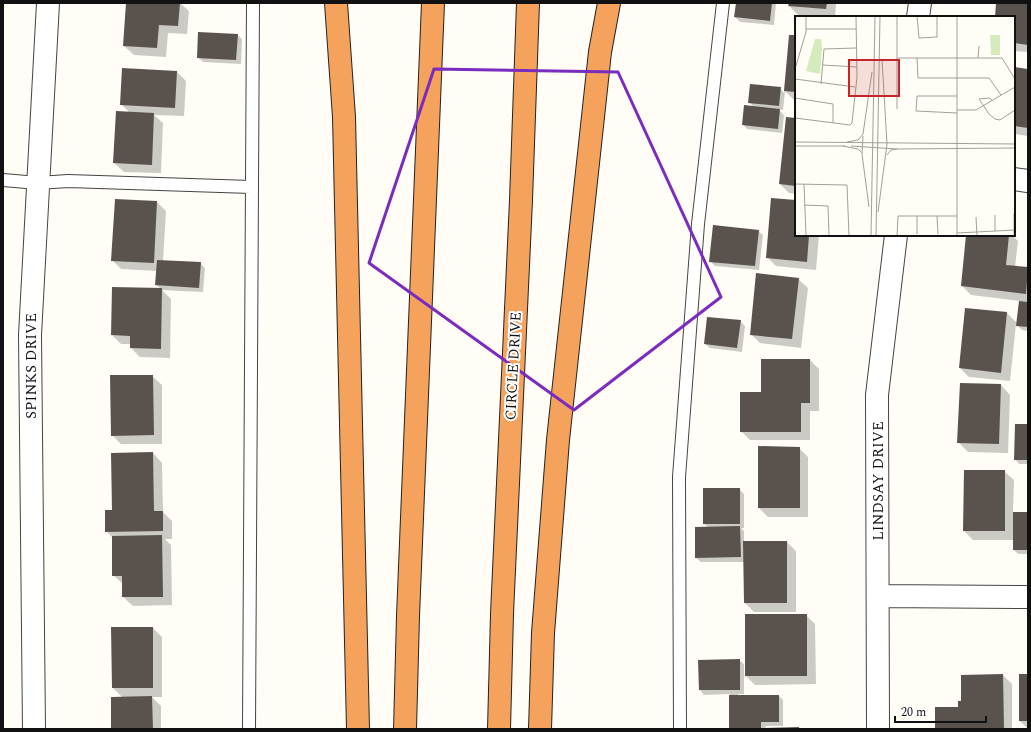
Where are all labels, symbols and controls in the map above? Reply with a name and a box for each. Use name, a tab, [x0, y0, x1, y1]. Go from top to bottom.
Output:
inset map	[795, 16, 1015, 236]
street label: CIRCLE DRIVE	[499, 311, 528, 421]
street label: SPINKS DRIVE	[20, 313, 43, 419]
street label: LINDSAY DRIVE	[867, 421, 890, 541]
scale bar	[895, 698, 986, 724]
text: 20 m	[901, 703, 926, 722]

